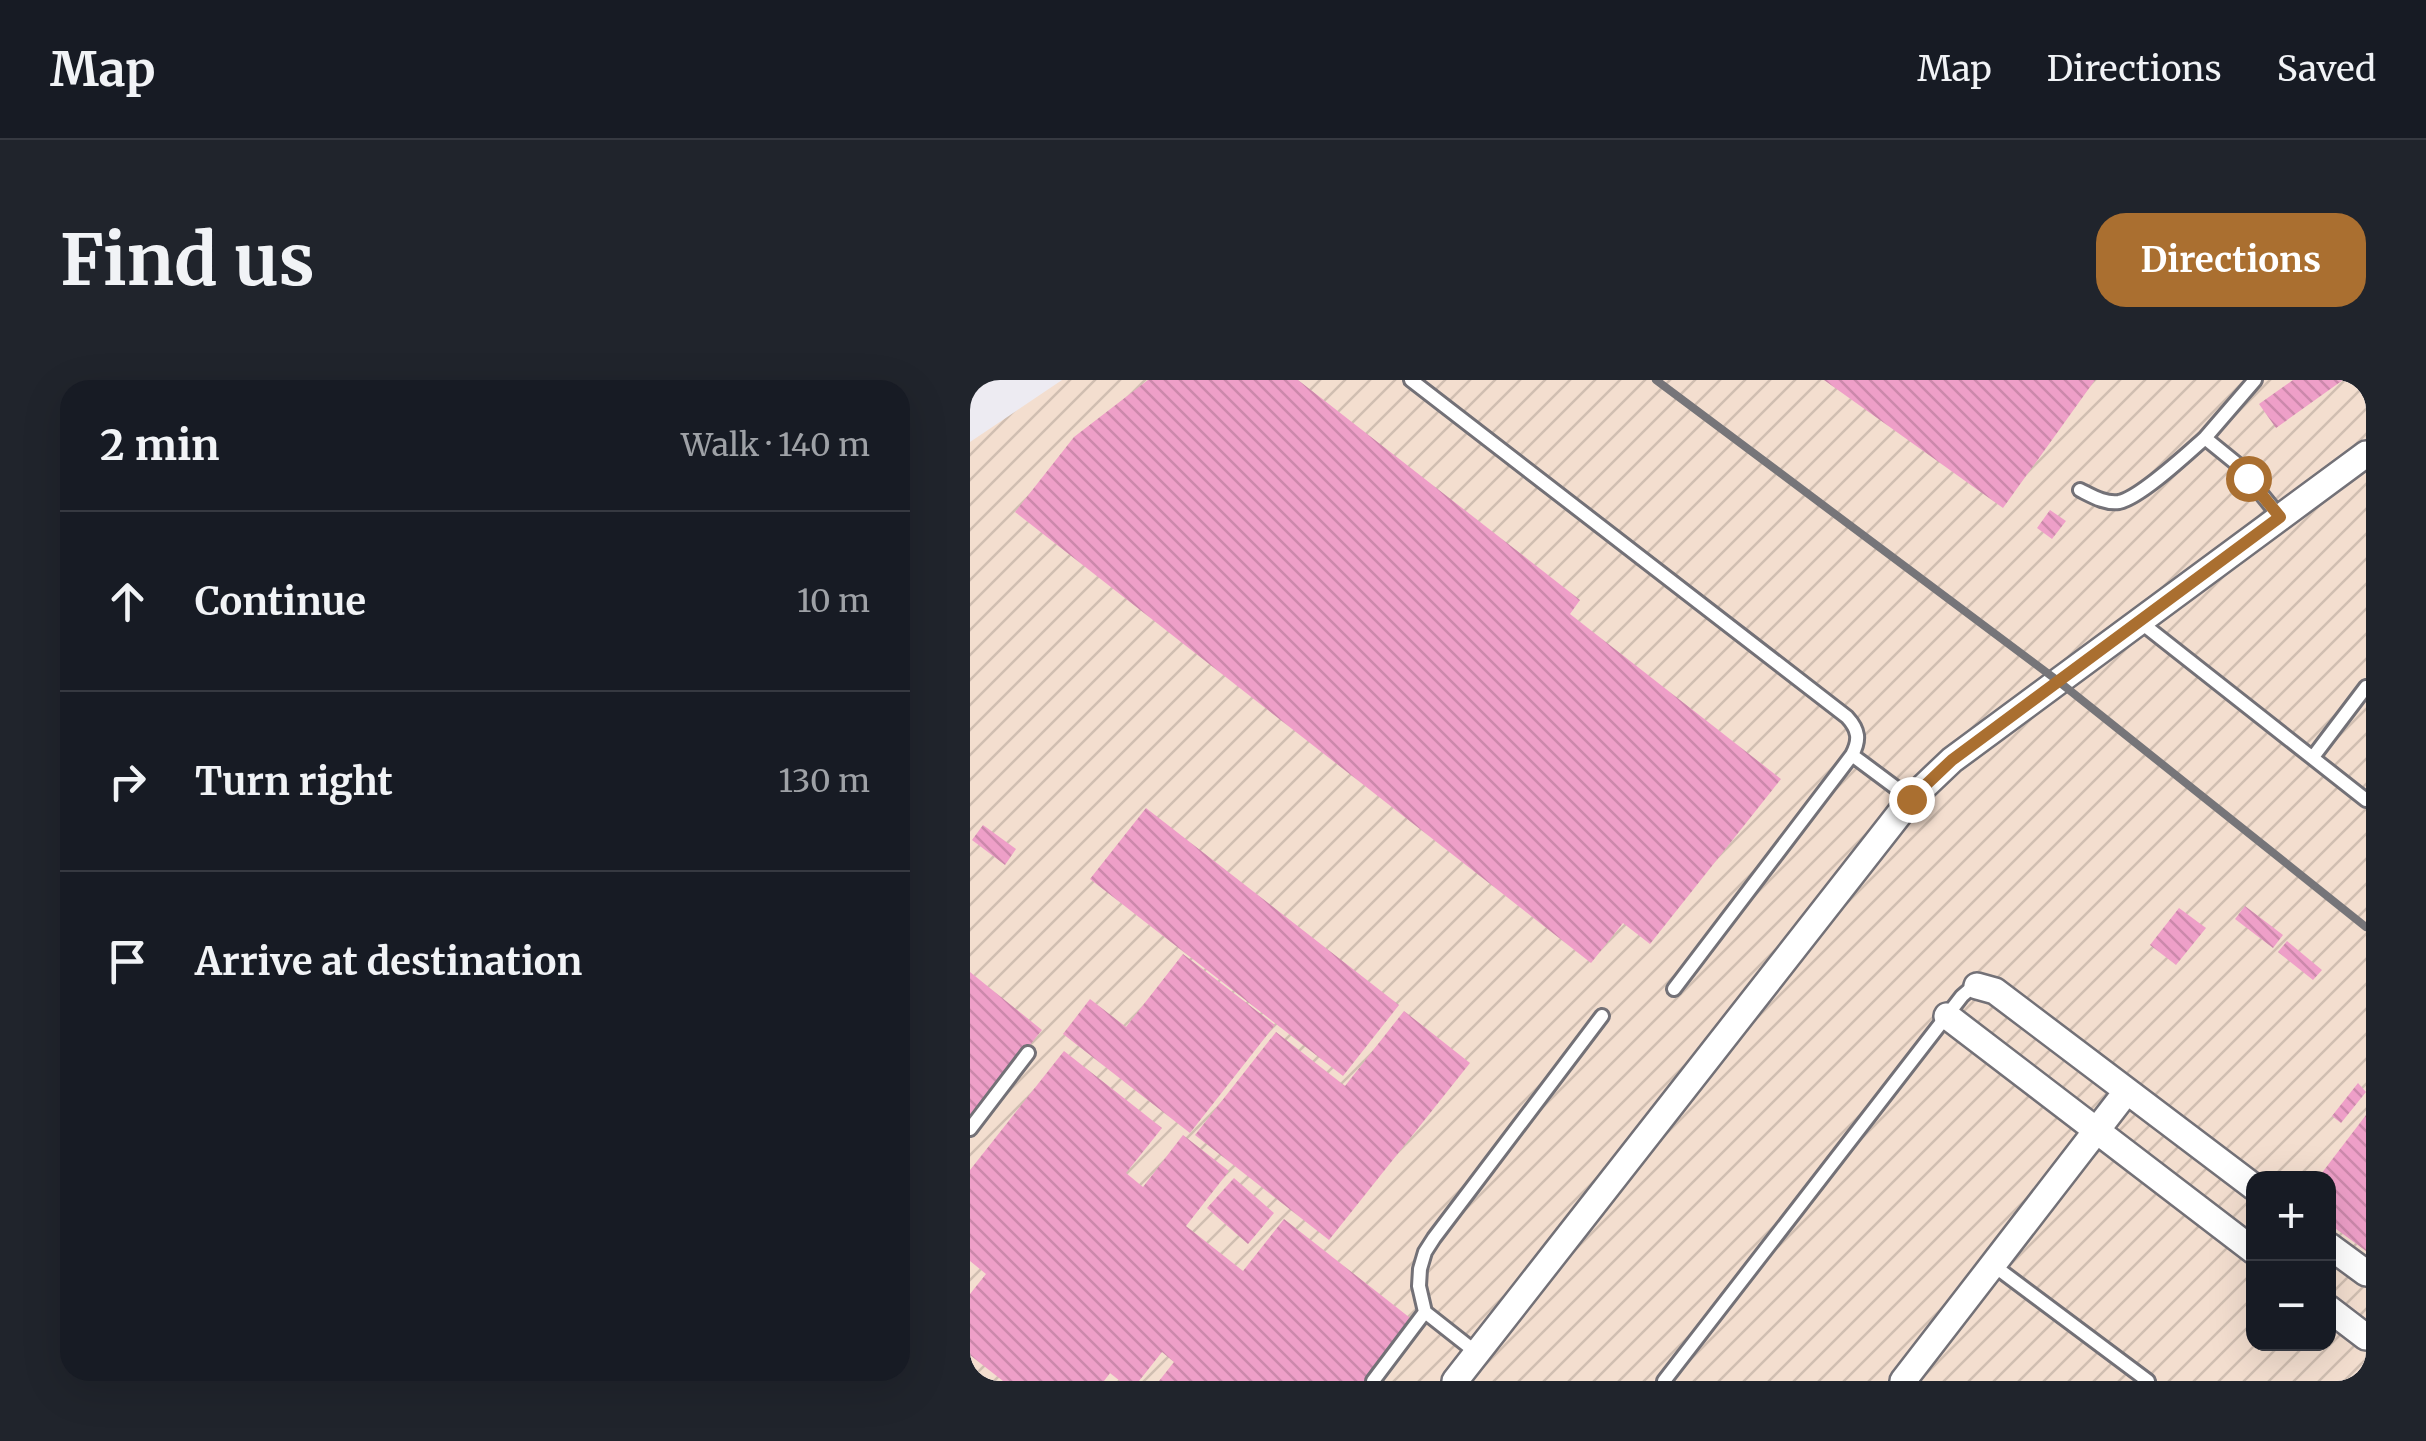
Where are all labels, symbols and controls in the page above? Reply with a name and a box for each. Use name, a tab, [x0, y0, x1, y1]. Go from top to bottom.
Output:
text: Map	[50, 39, 155, 99]
text: Map	[1917, 47, 1992, 91]
text: Directions	[2047, 47, 2222, 91]
text: Saved	[2277, 47, 2376, 91]
button: Directions	[2096, 213, 2366, 307]
text: Find us	[60, 216, 315, 304]
text: 2 min	[100, 419, 220, 471]
text: Walk · 140 m	[681, 425, 870, 465]
route start	[2226, 456, 2272, 502]
icon: ahead	[100, 574, 155, 629]
text: Continue	[195, 578, 366, 625]
text: 10 m	[797, 581, 870, 621]
icon: right	[100, 754, 155, 809]
text: Turn right	[195, 758, 393, 805]
text: 130 m	[778, 761, 870, 801]
route end	[1889, 777, 1935, 823]
icon: arrive	[100, 934, 155, 989]
text: Arrive at destination	[195, 938, 582, 985]
map controls	[2246, 1171, 2336, 1351]
button: +	[2246, 1171, 2336, 1261]
button: −	[2246, 1261, 2336, 1351]

